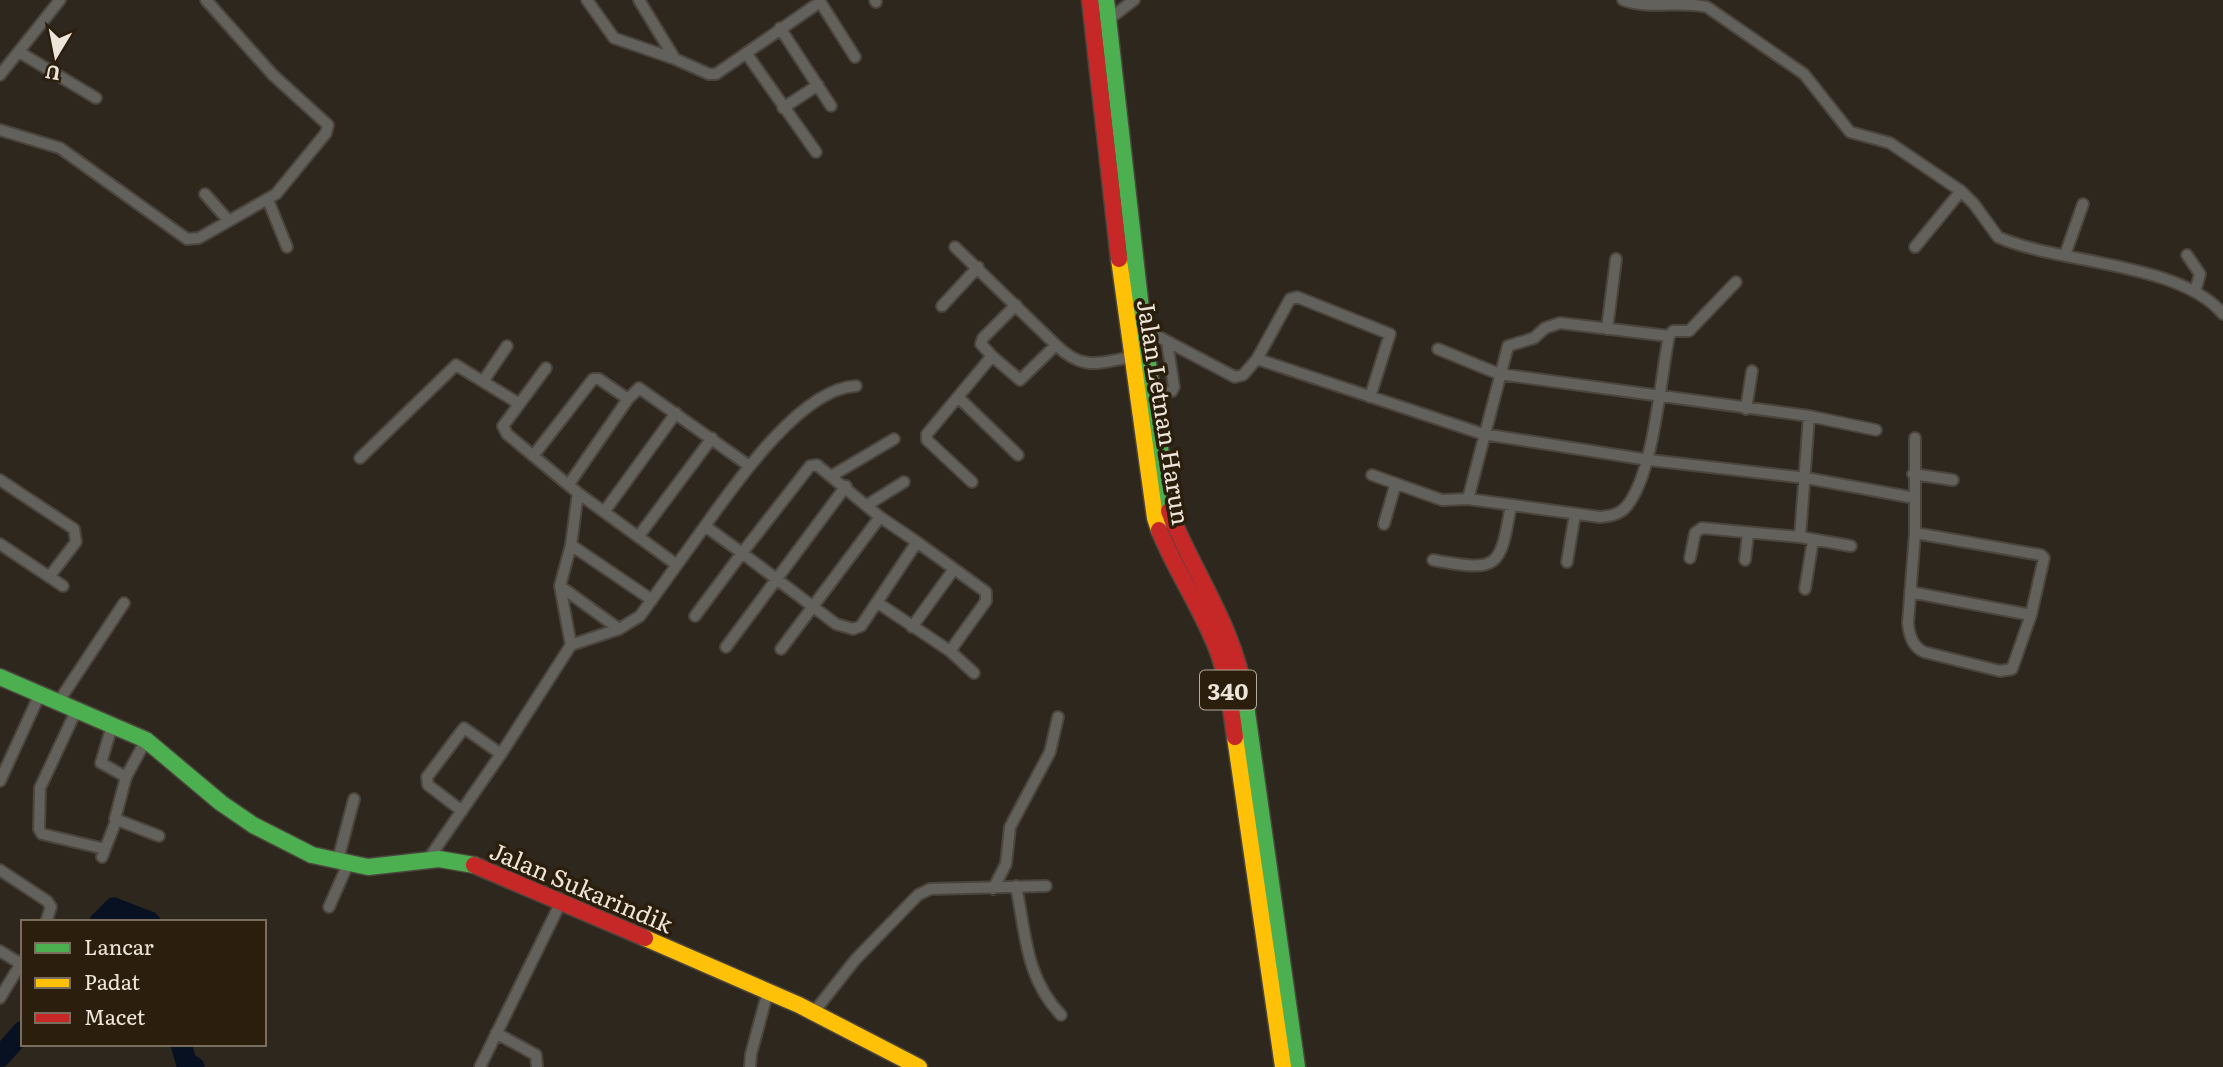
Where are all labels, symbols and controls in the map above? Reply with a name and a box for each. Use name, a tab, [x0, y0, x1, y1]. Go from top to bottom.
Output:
north arrow	[21, 21, 91, 91]
text: U	[43, 59, 63, 89]
street label: Jalan Letnan Harun	[1130, 297, 1200, 527]
road number: 340	[1200, 670, 1256, 710]
street label: Jalan Sukarindik	[485, 832, 679, 941]
legend	[21, 920, 266, 1046]
text: Lancar	[84, 930, 154, 961]
text: Padat	[84, 965, 140, 996]
text: Macet	[84, 1000, 146, 1031]

